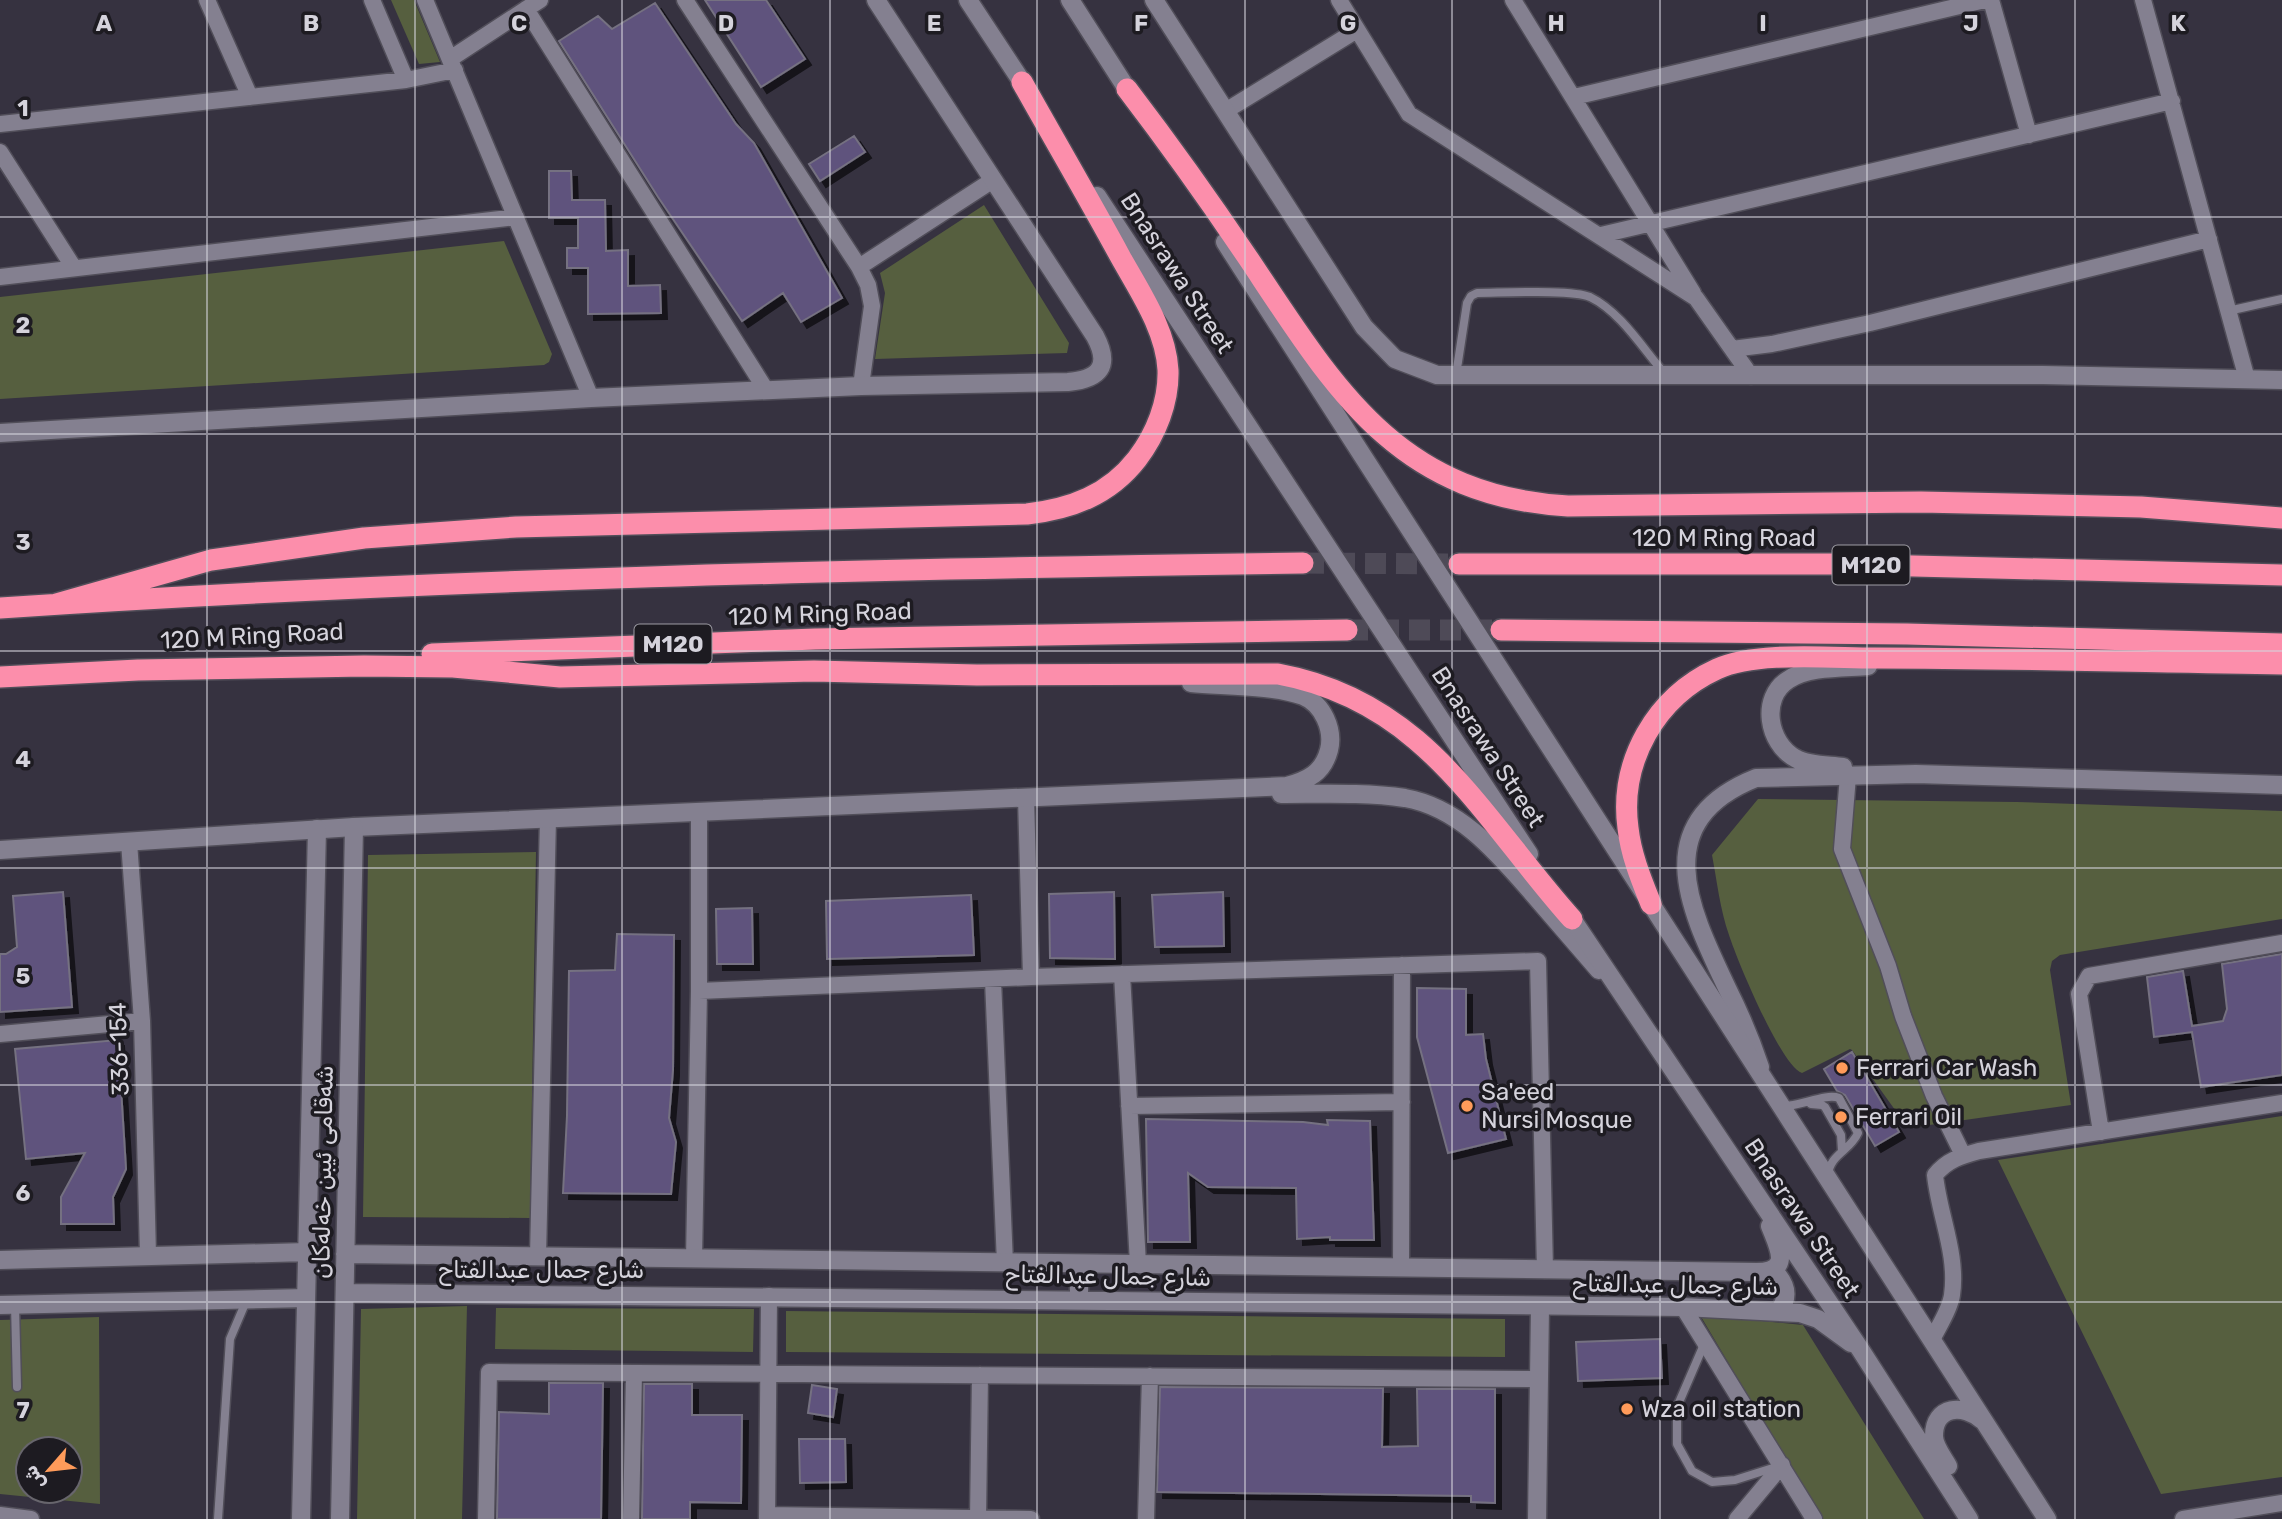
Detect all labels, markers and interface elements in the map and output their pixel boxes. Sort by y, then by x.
text: A [96,9,113,37]
text: B [303,9,319,37]
text: C [511,9,527,37]
text: D [718,9,734,37]
text: E [927,9,941,37]
text: F [1134,9,1148,37]
text: G [1340,9,1356,37]
text: H [1547,9,1565,37]
text: I [1759,9,1767,37]
text: J [1963,9,1979,37]
text: K [2170,9,2186,37]
text: 1 [17,94,29,122]
street label: Bnasrawa Street [1115,188,1239,358]
text: 2 [16,311,30,339]
street label: 120 M Ring Road [1632,524,1816,552]
text: 3 [15,528,31,556]
road number: M120 [1832,545,1910,584]
street label: 120 M Ring Road [728,597,912,631]
street label: 120 M Ring Road [160,617,344,655]
road number: M120 [634,624,712,664]
street label: Bnasrawa Street [1426,662,1550,832]
text: 4 [15,745,31,773]
text: 5 [16,962,31,990]
street label: 336-154 [103,1002,135,1096]
place label: Ferrari Car Wash [1856,1054,2037,1082]
marker: Ferrari Car Wash [1834,1060,1850,1076]
street label: شەقامی ئیبن خەلەکان [307,1065,339,1279]
place label: Sa'eed Nursi Mosque [1481,1078,1632,1134]
marker: Sa'eed Nursi Mosque [1459,1098,1475,1114]
place label: Ferrari Oil [1855,1103,1962,1131]
marker: Ferrari Oil [1833,1109,1849,1125]
street label: Bnasrawa Street [1739,1133,1865,1303]
text: 6 [16,1179,31,1207]
street label: شارع جمال عبدالفتاح [438,1256,644,1286]
street label: شارع جمال عبدالفتاح [1004,1260,1212,1294]
street label: شارع جمال عبدالفتاح [1571,1269,1779,1303]
place label: Wza oil station [1641,1395,1801,1423]
text: 7 [16,1396,30,1424]
marker: Wza oil station [1619,1401,1635,1417]
north arrow [14,1435,84,1505]
text: ش [19,1462,50,1494]

